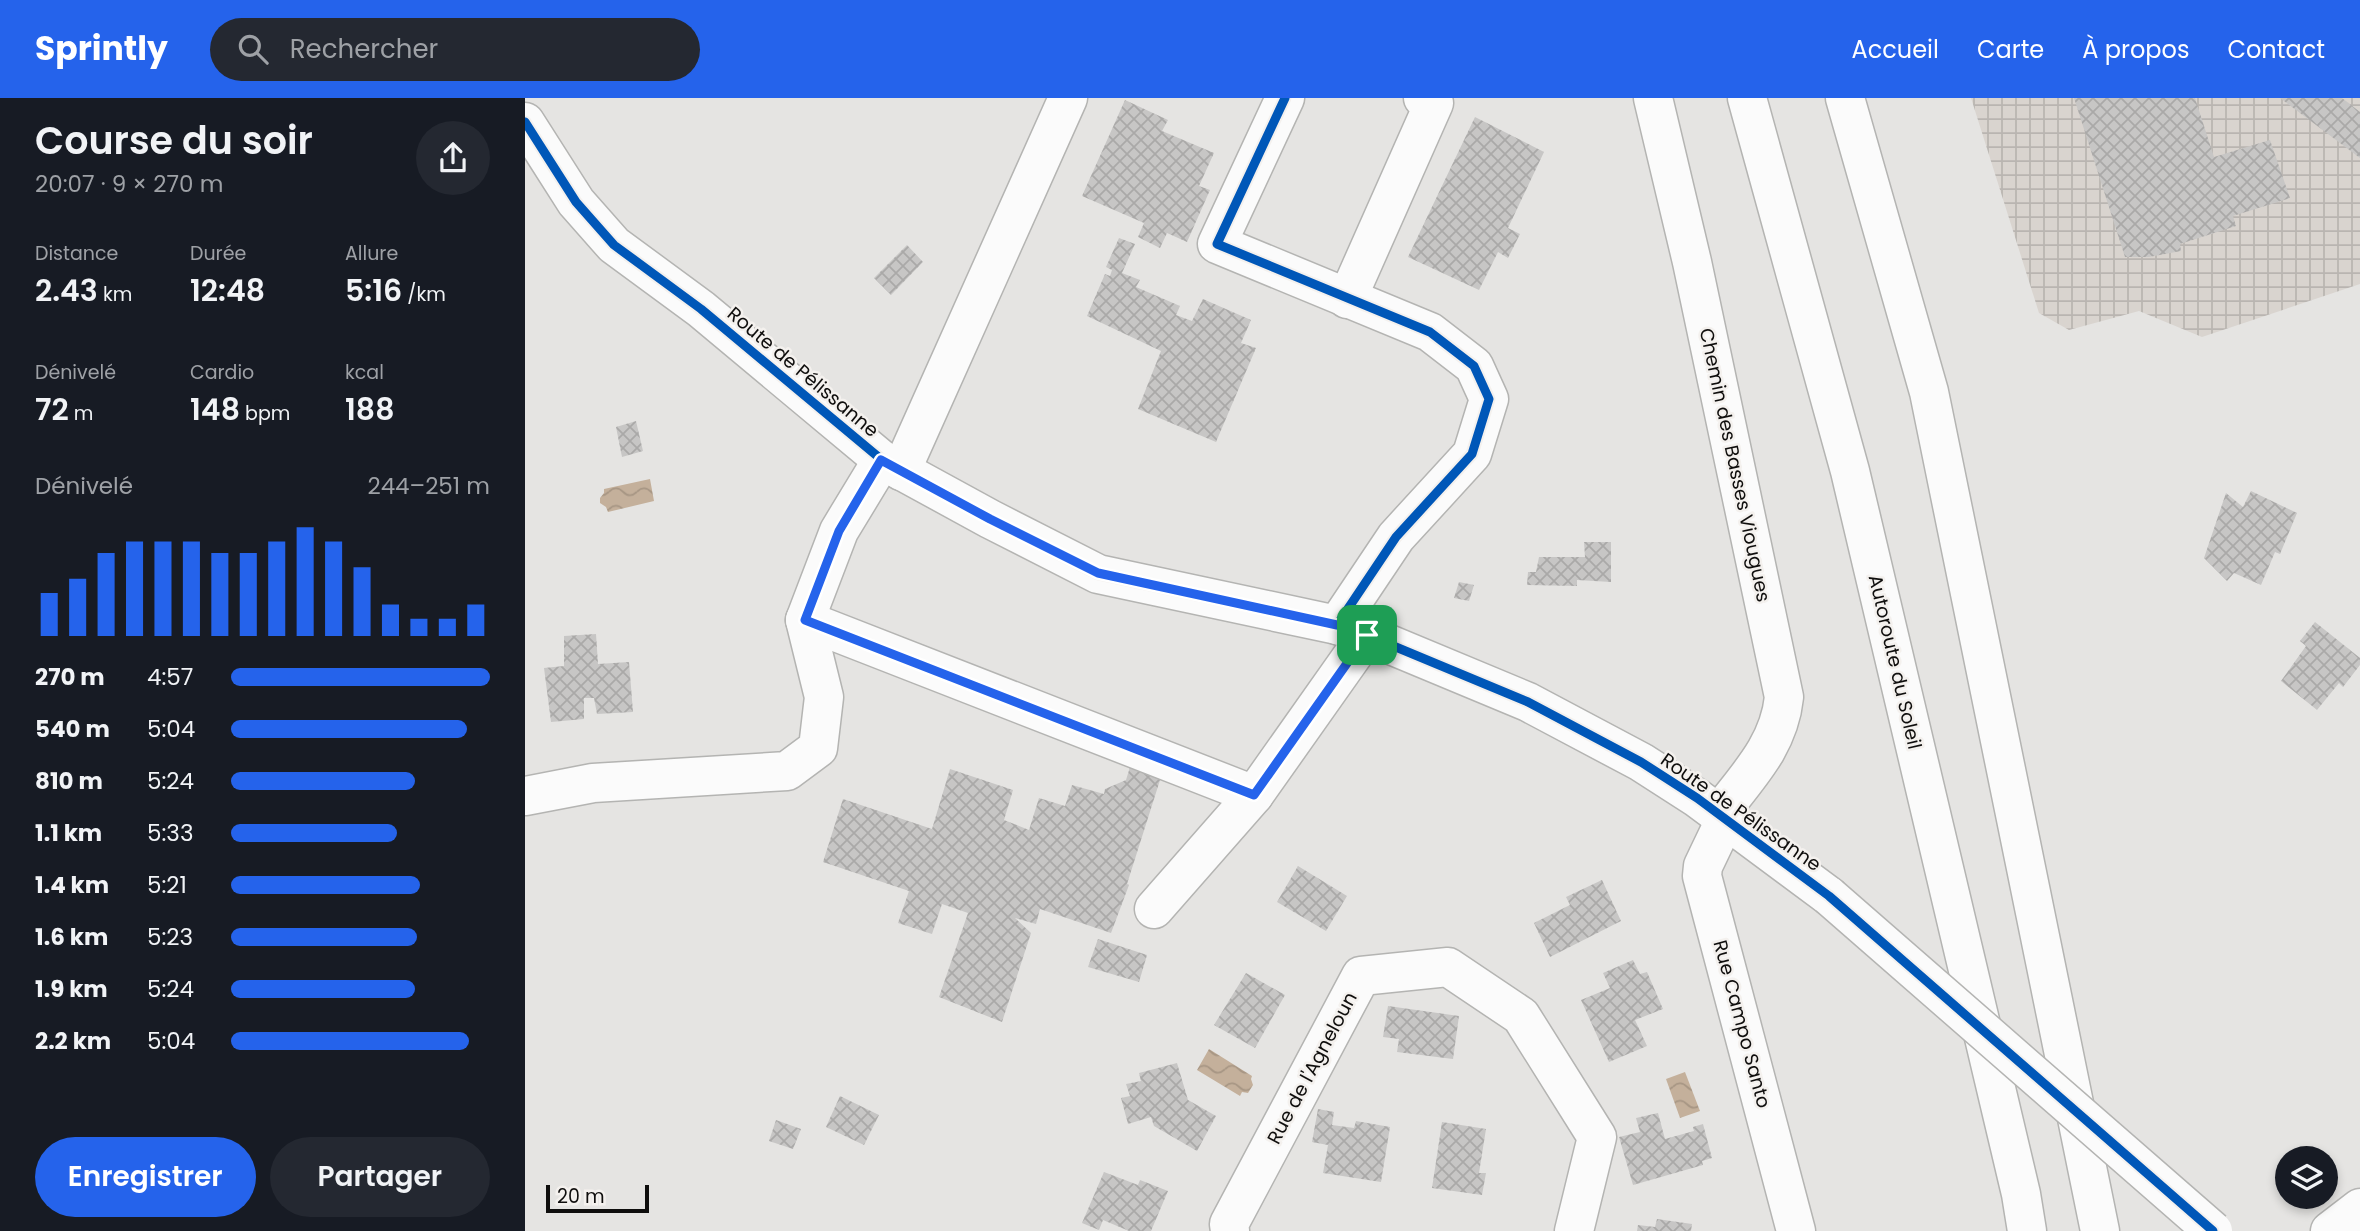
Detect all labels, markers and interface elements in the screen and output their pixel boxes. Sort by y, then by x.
search box [210,18,700,81]
text: Sprintly [35,25,168,72]
icon: search [234,30,272,68]
text: Rechercher [290,31,438,67]
text: Accueil [1852,33,1939,66]
text: Carte [1977,33,2044,66]
text: À propos [2082,33,2189,66]
text: Contact [2227,33,2325,66]
text: Course du soir [35,114,313,167]
button: share [416,121,490,195]
text: 20:07 · 9 × 270 m [35,168,223,200]
text: Distance [35,240,118,267]
text: Durée [190,240,246,267]
text: Allure [345,240,398,267]
text: 2.43 [35,269,98,312]
text: 12:48 [190,269,265,312]
text: 5:16 [345,269,402,312]
text: km [98,281,132,308]
text: /km [402,281,446,308]
street label: Route de Pélissanne [721,301,885,443]
street label: Chemin des Basses Viougues [1693,326,1777,604]
text: Dénivelé [35,359,116,386]
text: Cardio [190,359,254,386]
text: kcal [345,359,384,386]
text: 72 [35,388,69,431]
text: 148 [190,388,240,431]
text: 188 [345,388,394,431]
text: m [69,400,93,427]
text: bpm [240,400,290,427]
text: Dénivelé [35,470,133,502]
text: 244–251 m [367,470,490,502]
street label: Autoroute du Soleil [1862,572,1928,752]
pin [1337,605,1397,665]
icon: arrive [1348,616,1386,654]
text: 270 m [35,661,105,693]
text: 4:57 [147,661,193,693]
text: 540 m [35,713,110,745]
text: 5:04 [147,713,195,745]
street label: Route de Pélissanne [1655,746,1827,878]
text: 810 m [35,765,103,797]
text: 5:24 [147,765,194,797]
text: 1.1 km [35,817,102,849]
text: 5:33 [147,817,193,849]
text: 1.4 km [35,869,109,901]
text: 5:21 [147,869,187,901]
text: 1.6 km [35,921,108,953]
text: 5:23 [147,921,193,953]
street label: Rue Campo Santo [1707,937,1777,1111]
text: 1.9 km [35,973,108,1005]
text: 5:24 [147,973,194,1005]
street label: Rue de l'Agneloun [1260,987,1364,1149]
text: 2.2 km [35,1025,111,1057]
text: 5:04 [147,1025,195,1057]
button: Enregistrer [35,1137,256,1217]
button: Partager [270,1137,490,1217]
map controls [2275,1146,2338,1209]
button: layers [2275,1146,2338,1209]
scale bar [546,1182,649,1214]
text: 20 m [557,1183,605,1210]

